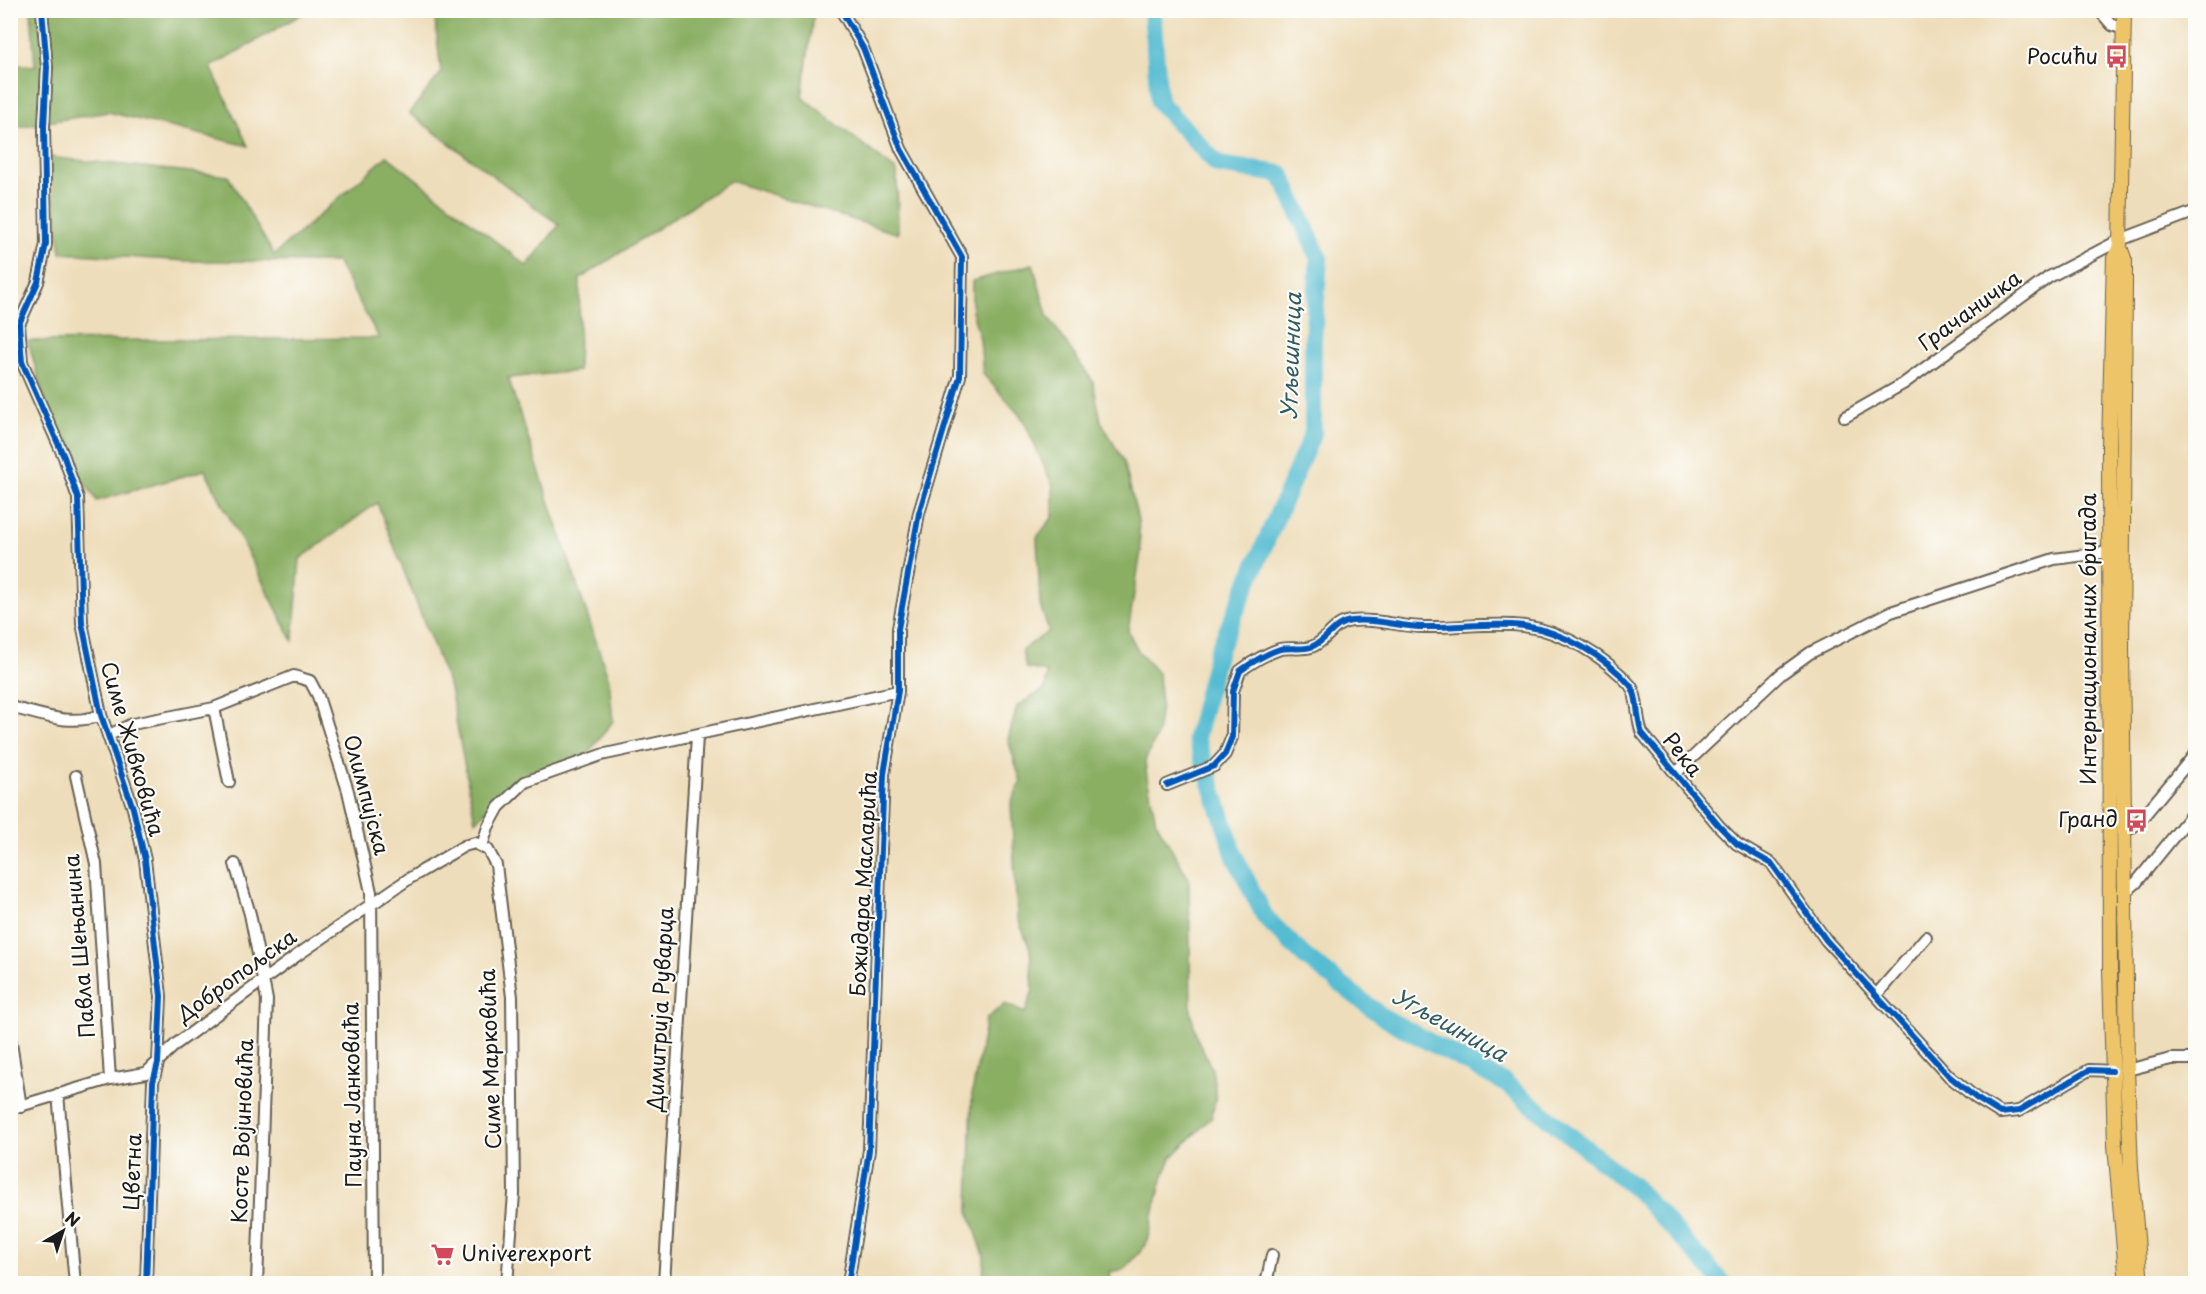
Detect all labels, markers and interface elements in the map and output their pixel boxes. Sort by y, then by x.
place label: Росићи [2027,39,2098,71]
bus stop icon: Росићи [2103,44,2129,70]
street label: Грачаничка [1911,261,2028,358]
water label: Угљешница [1271,291,1308,420]
street label: Интернационалних бригада [2071,493,2103,785]
street label: Симе Живковића [94,657,174,840]
street label: Река [1656,725,1711,783]
street label: Олимпијска [337,731,399,858]
street label: Божидара Масларића [840,769,884,998]
place label: Гранд [2058,802,2118,834]
bus stop icon: Гранд [2123,807,2149,833]
street label: Павла Шењанина [54,852,102,1039]
street label: Димитрија Руварца [638,906,680,1113]
street label: Добропољска [168,920,303,1030]
street label: Симе Марковића [470,967,508,1150]
water label: Угљешница [1387,978,1515,1069]
street label: Пауна Јанковића [333,1001,369,1188]
street label: Косте Војиновића [222,1037,260,1224]
street label: Цветна [114,1132,148,1211]
north arrow [33,1201,93,1261]
text: N [61,1205,86,1232]
place label: Univerexport [461,1236,592,1268]
supermarket icon: Univerexport [430,1241,456,1267]

